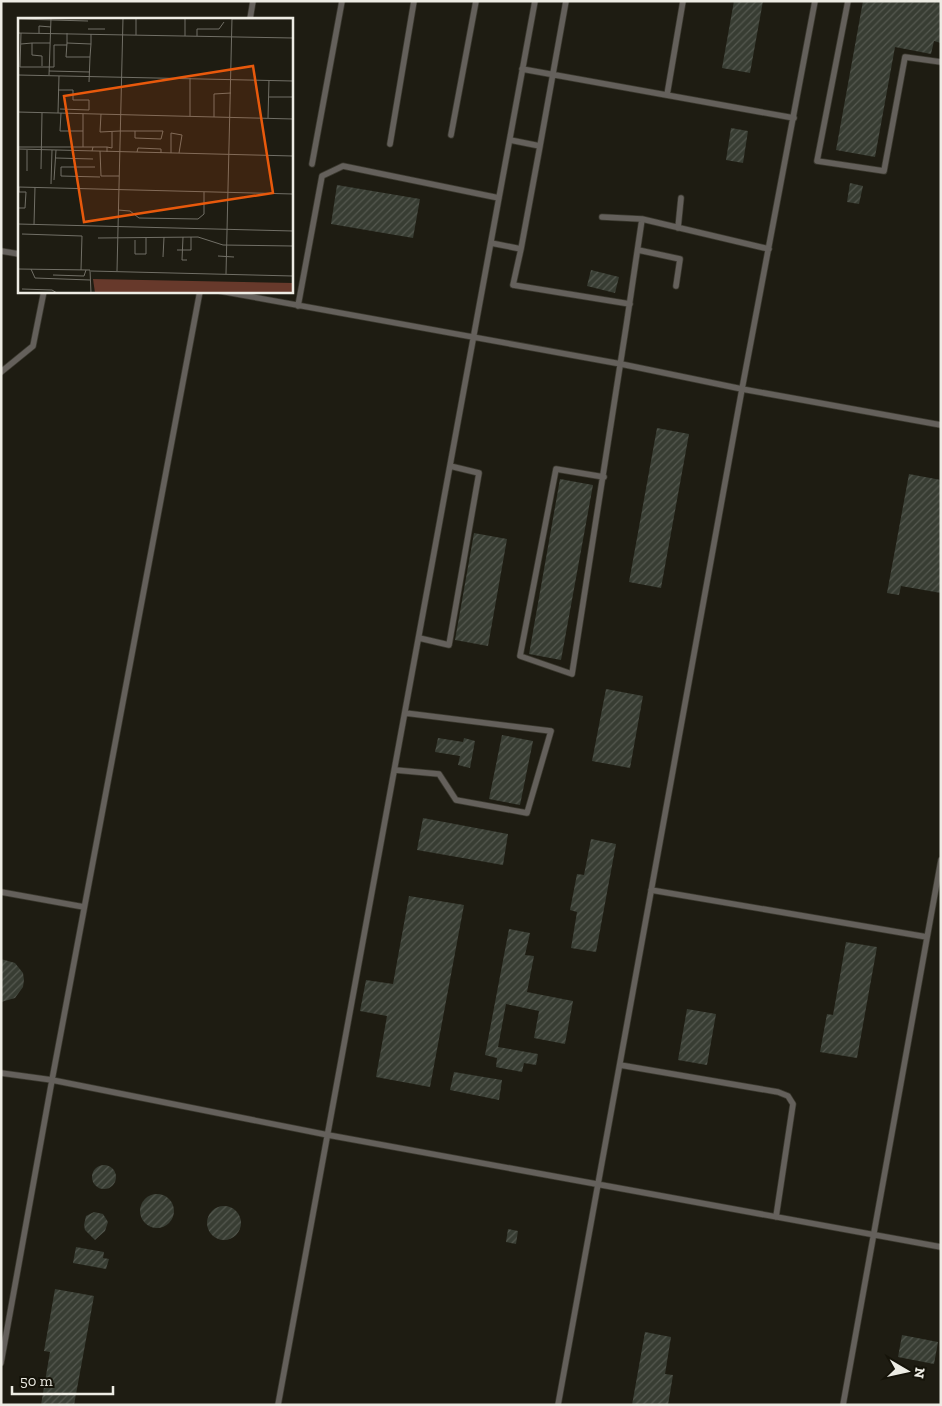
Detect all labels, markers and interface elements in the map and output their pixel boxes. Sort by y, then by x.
inset map [18,18,292,292]
north arrow [882,1346,932,1396]
scale bar [12,1364,114,1396]
text: N [910,1366,929,1380]
text: 50 m [20,1372,53,1390]

